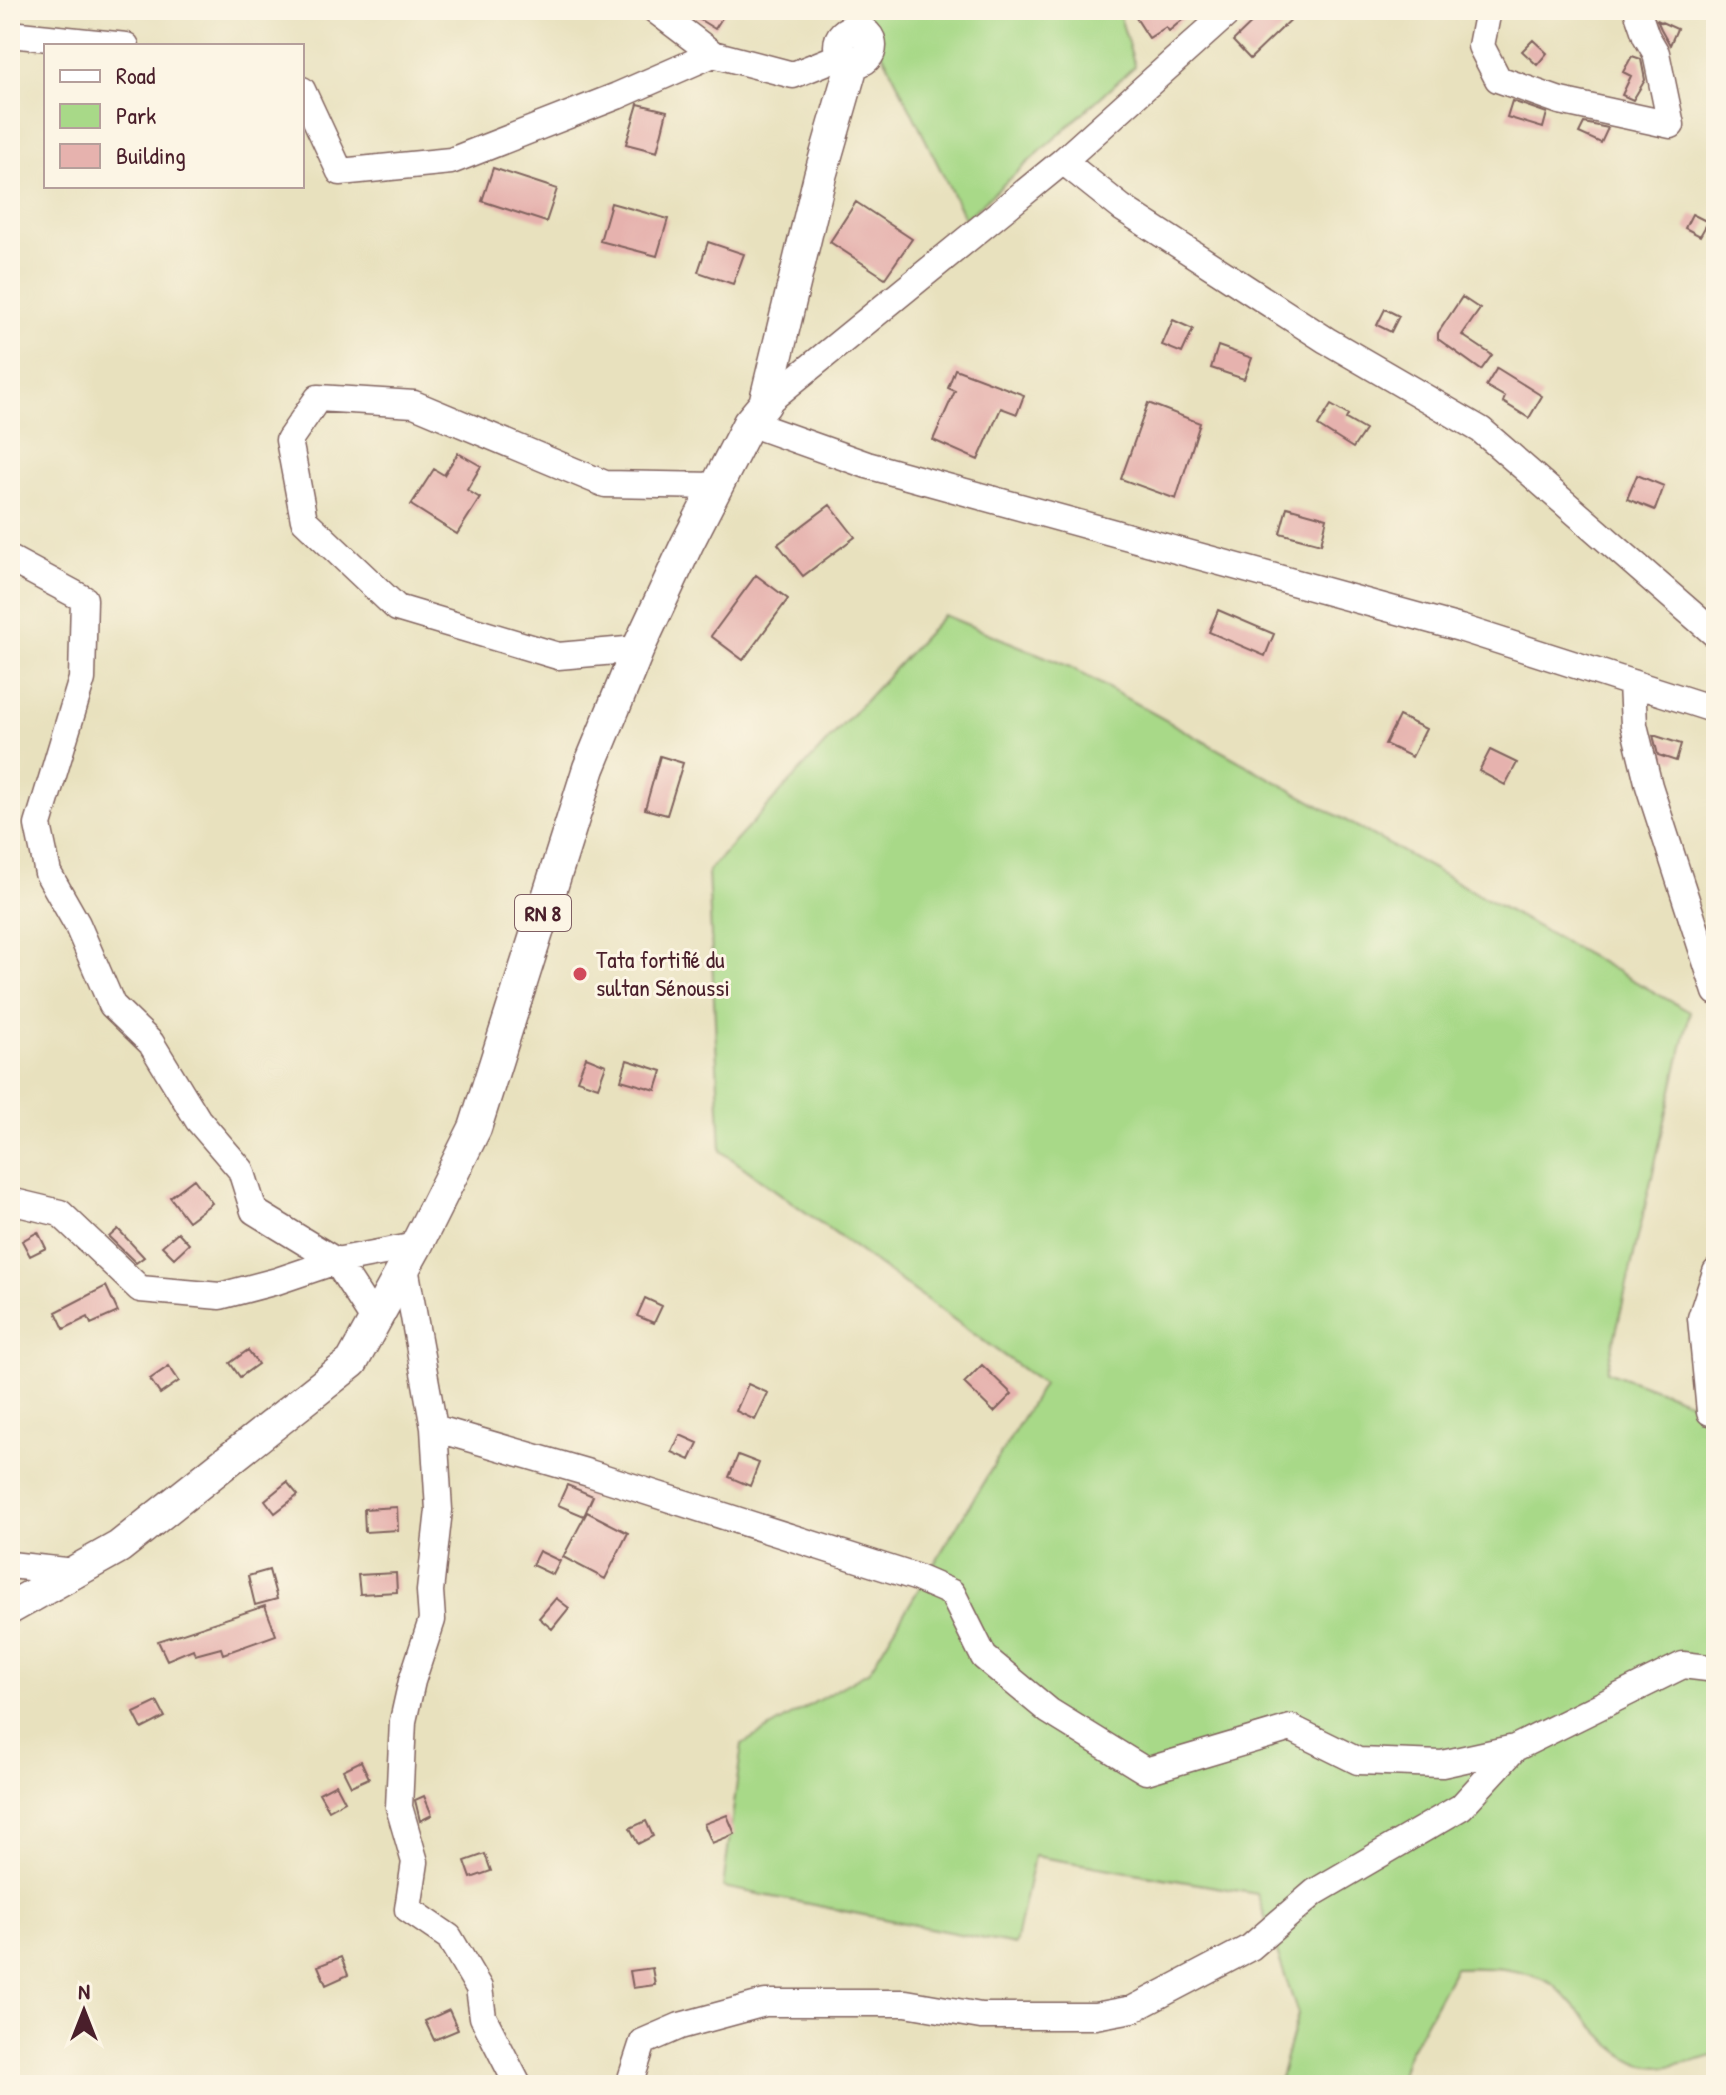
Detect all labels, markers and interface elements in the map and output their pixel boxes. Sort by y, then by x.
legend [44,44,304,188]
text: Road [116,59,155,91]
text: Park [116,99,156,131]
text: Building [116,139,186,171]
road number: RN 8 [515,895,571,931]
place label: Tata fortifié du sultan Sénoussi [596,943,730,1003]
marker: Tata fortifié du sultan Sénoussi [571,965,589,983]
north arrow [44,1971,124,2051]
text: N [78,1976,90,2006]

